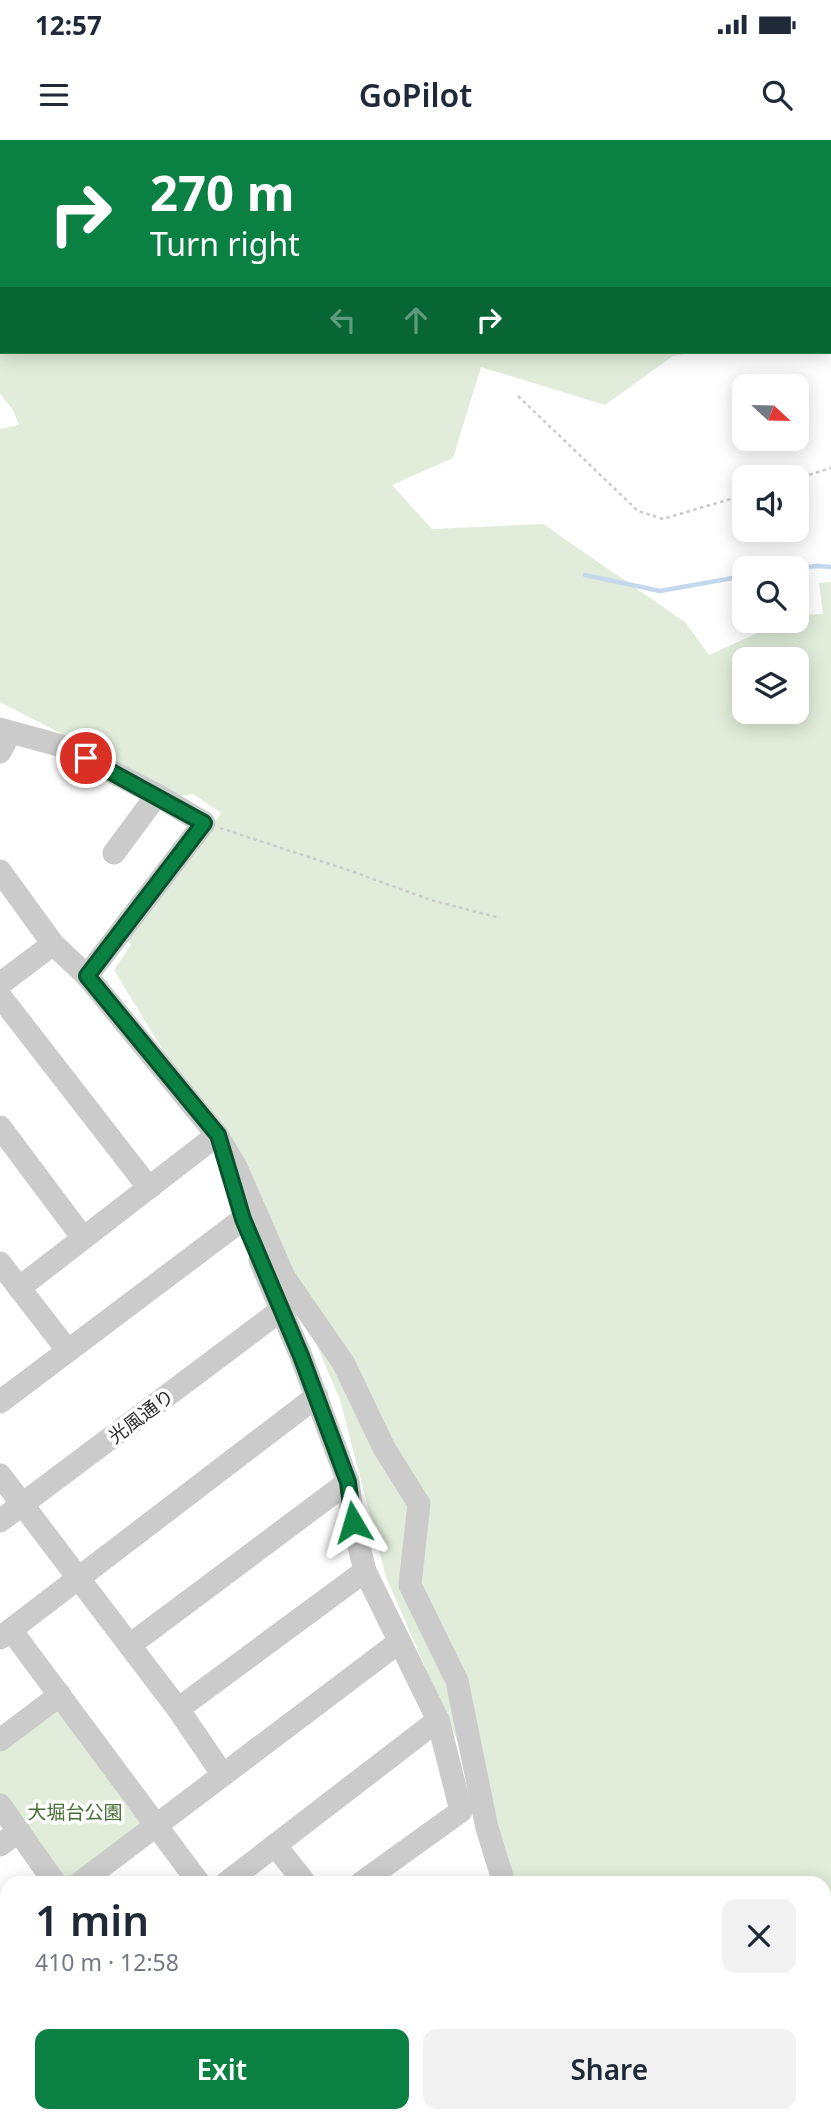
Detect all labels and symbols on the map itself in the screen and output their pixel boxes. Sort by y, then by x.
north arrow [732,374,808,452]
pin [56,728,116,788]
street label: 光風通り [103,1383,179,1449]
position arrow [316,1485,390,1559]
park label: 大堀台公園 [27,1799,123,1825]

